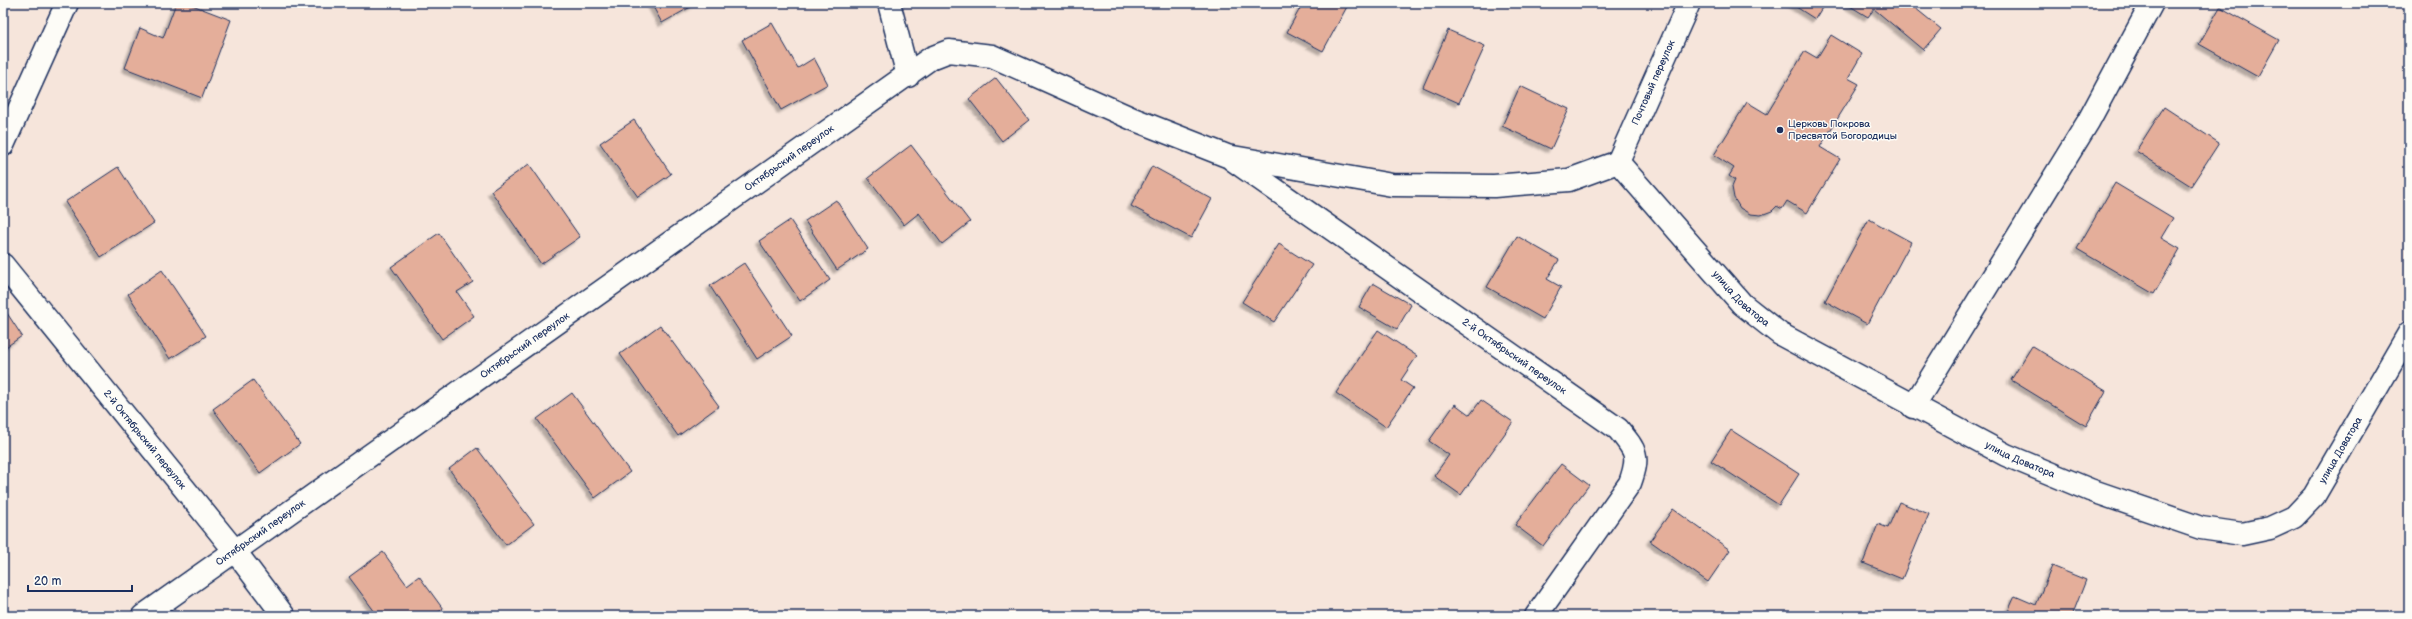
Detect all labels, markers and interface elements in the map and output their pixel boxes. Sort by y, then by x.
street label: Почтовый переулок [1629,38,1678,127]
place label: Церковь Покрова Пресвятой Богородицы [1788,118,1897,142]
street label: Октябрьский переулок [742,122,837,194]
marker: Церковь Покрова Пресвятой Богородицы [1775,125,1785,135]
street label: улица Доватора [1710,268,1772,329]
street label: Октябрьский переулок [478,309,572,381]
street label: 2-й Октябрьский переулок [1460,316,1569,397]
street label: 2-й Октябрьский переулок [101,388,189,492]
street label: улица Доватора [2317,415,2365,486]
street label: улица Доватора [1983,439,2057,481]
street label: Октябрьский переулок [214,497,308,568]
scale bar [28,567,132,593]
text: 20 m [34,574,61,589]

